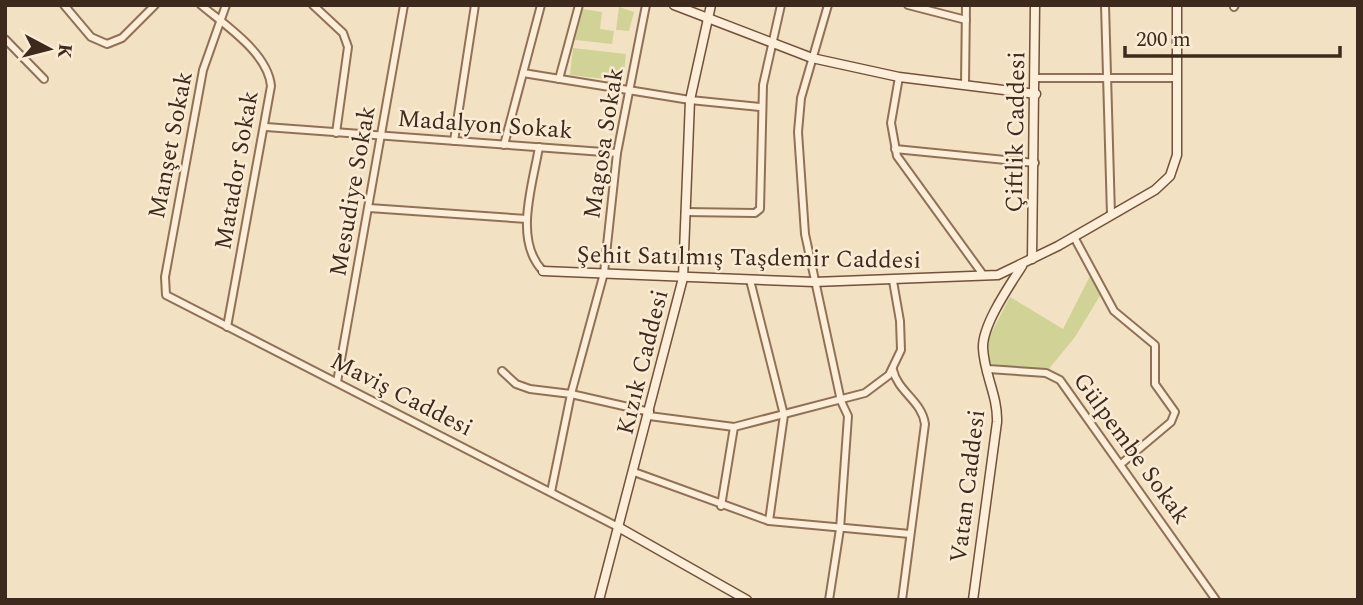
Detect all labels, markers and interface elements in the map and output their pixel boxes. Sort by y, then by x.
north arrow [14,14,84,84]
scale bar [1125,14,1340,58]
text: 200 m [1136,24,1191,56]
text: K [49,42,80,60]
street label: Çiftlik Caddesi [997,51,1035,213]
street label: Magosa Sokak [574,65,634,221]
street label: Manşet Sokak [139,68,203,222]
street label: Matador Sokak [205,88,269,253]
street label: Madalyon Sokak [396,101,574,149]
street label: Mesudiye Sokak [320,103,386,279]
street label: Şehit Satılmış Taşdemir Caddesi [576,237,922,279]
street label: Kızık Caddesi [608,286,678,439]
street label: Maviş Caddesi [324,344,479,446]
street label: Gülpembe Sokak [1064,365,1199,532]
street label: Vatan Caddesi [941,408,995,565]

